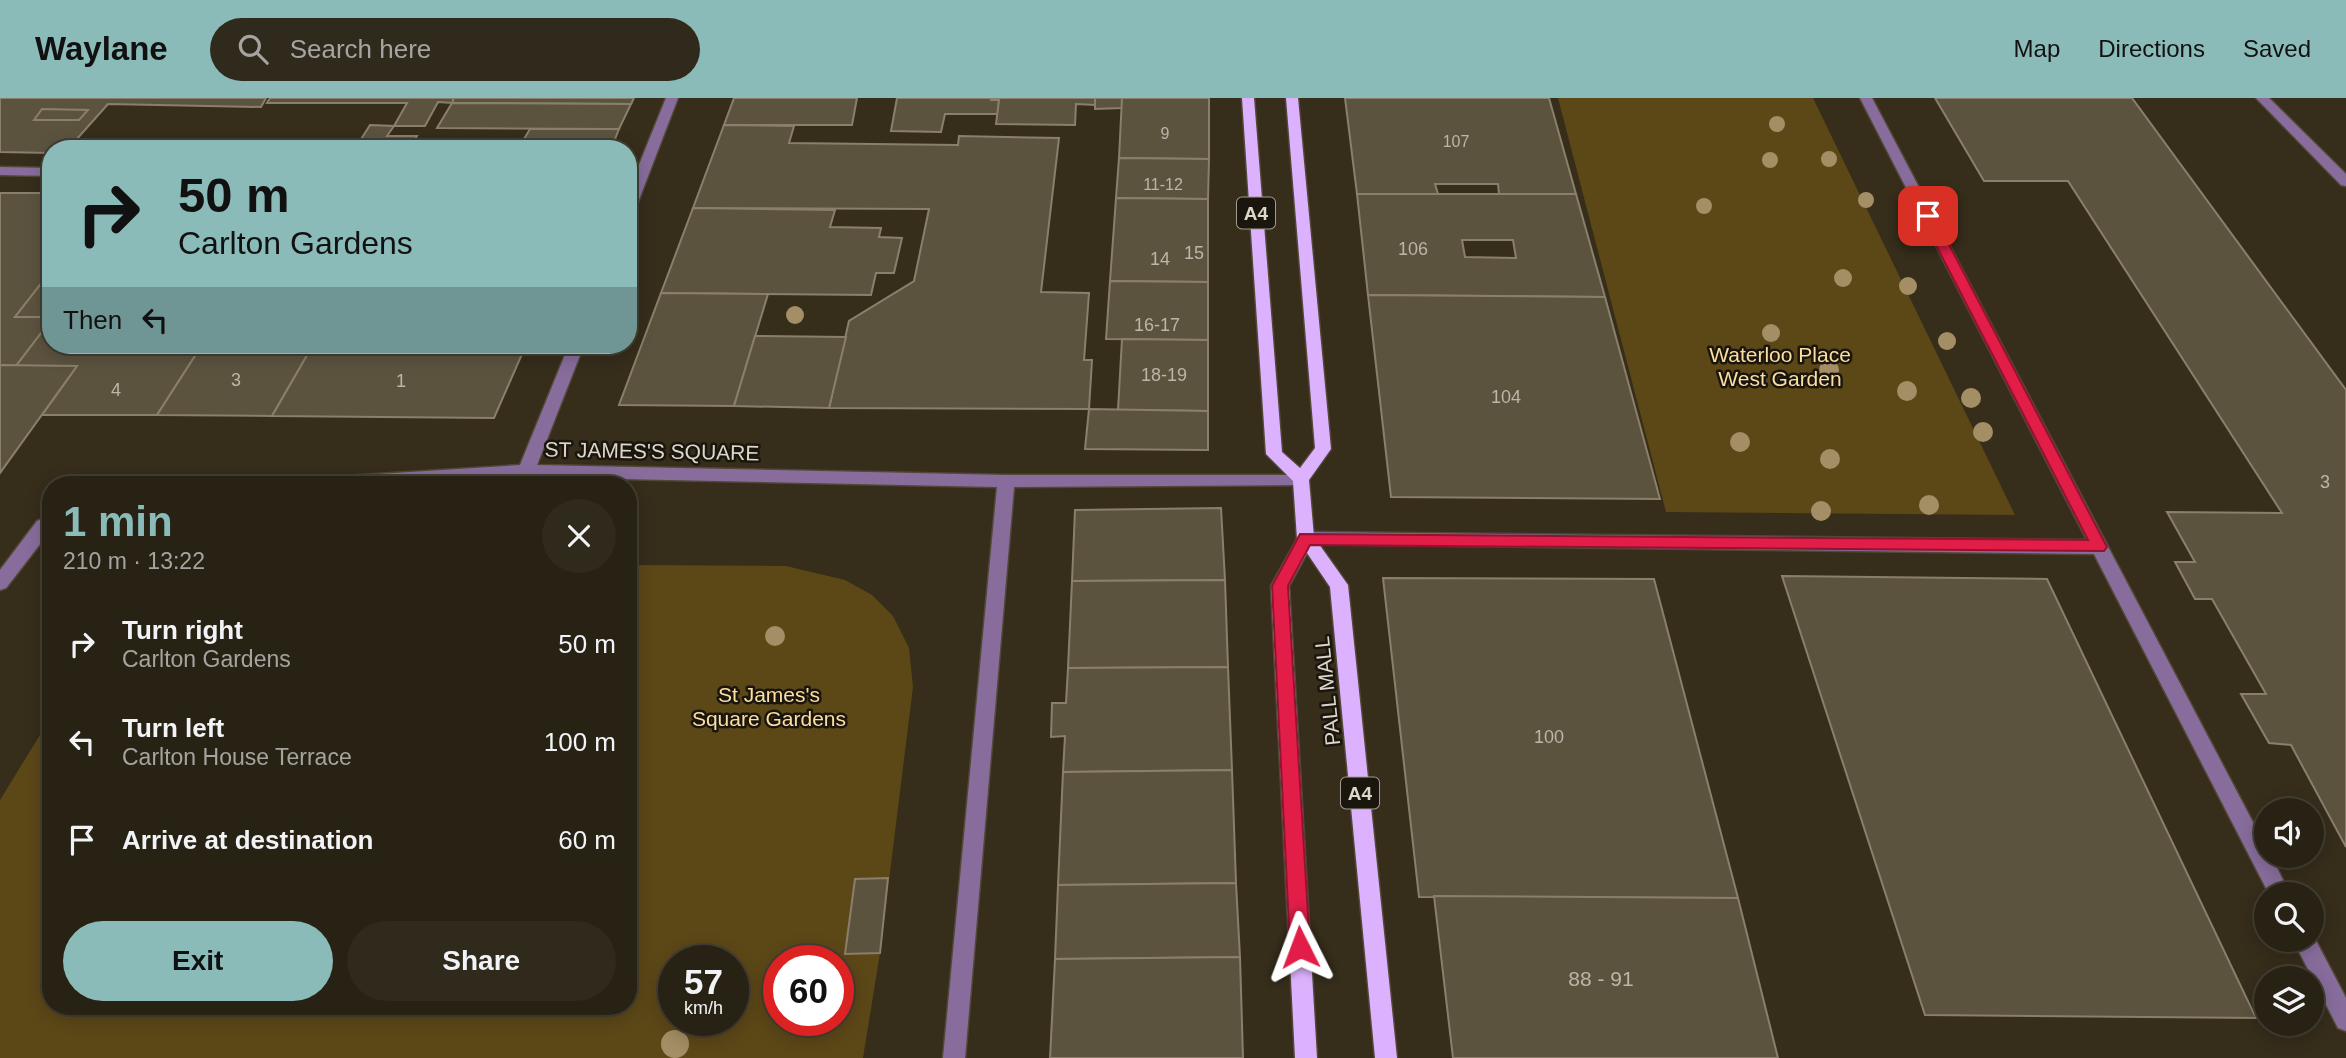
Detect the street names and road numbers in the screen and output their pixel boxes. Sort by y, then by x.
road number: A4 [1237,197,1275,228]
street label: ST JAMES'S SQUARE [544,438,760,464]
street label: PALL MALL [1310,635,1344,747]
road number: A4 [1341,778,1379,808]

